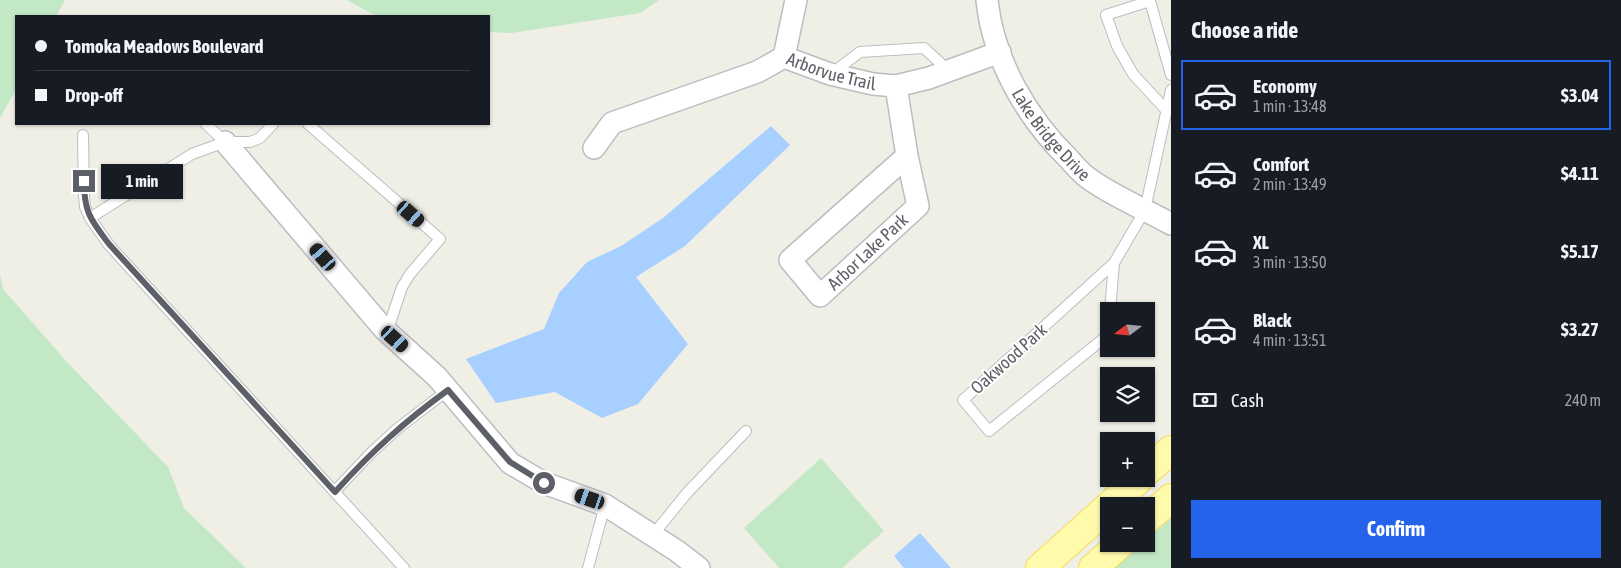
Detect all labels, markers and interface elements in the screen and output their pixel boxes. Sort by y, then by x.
text: Choose a ride [1191,17,1298,43]
text: Tomoka Meadows Boulevard [65,35,264,57]
street label: Arborvue Trail [784,48,877,94]
icon: car [1193,73,1238,118]
text: Economy [1253,75,1317,97]
text: Drop-off [65,84,123,106]
text: $3.04 [1561,84,1599,106]
street label: Lake Bridge Drive [1008,85,1095,185]
text: 1 min · 13:48 [1253,97,1326,115]
icon: car [1193,151,1238,196]
text: Comfort [1253,153,1309,175]
text: $4.11 [1561,162,1599,184]
callout: 1 min [102,164,184,198]
route end [73,170,95,192]
text: 1 min [126,172,158,190]
text: 2 min · 13:49 [1253,175,1326,193]
car [394,198,427,230]
street label: Arbor Lake Park [823,209,912,294]
icon: car [1193,229,1238,274]
text: XL [1253,231,1269,253]
text: $5.17 [1561,240,1599,262]
car [307,241,338,273]
text: 3 min · 13:50 [1253,253,1326,271]
north arrow [1100,302,1155,358]
map controls [1100,302,1155,552]
icon: car [1193,307,1238,352]
text: Black [1253,309,1291,331]
text: $3.27 [1561,318,1599,340]
street label: Oakwood Park [966,319,1051,398]
car [378,323,411,355]
text: 4 min · 13:51 [1253,331,1326,349]
button: layers [1100,367,1155,422]
icon: cash [1191,386,1219,414]
text: Cash [1231,389,1264,411]
text: 240 m [1565,391,1601,409]
button: + [1100,432,1155,487]
route start [533,472,555,494]
car [573,487,606,511]
button: − [1100,497,1155,552]
button: Confirm [1191,500,1601,558]

